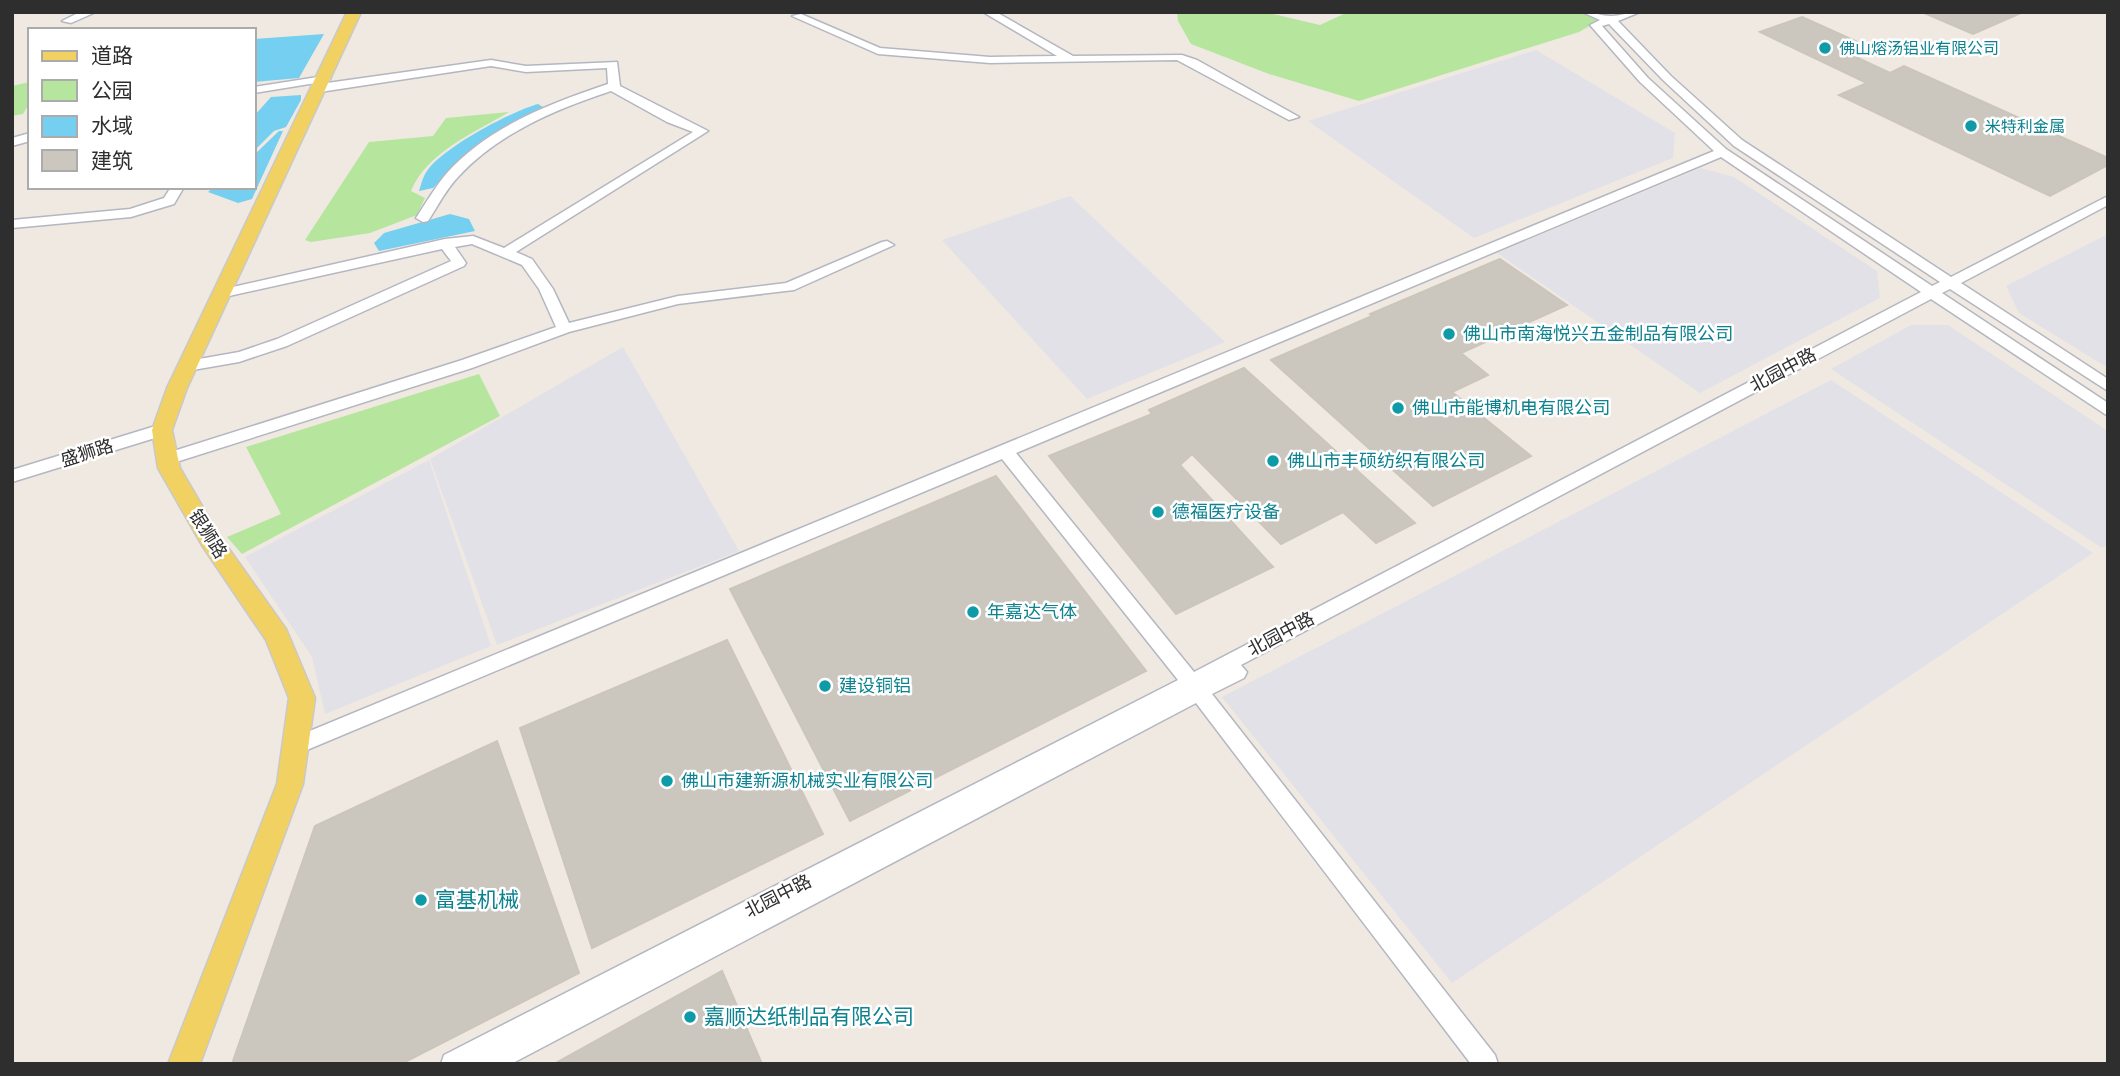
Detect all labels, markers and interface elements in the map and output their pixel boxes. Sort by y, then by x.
legend [28,28,256,189]
place label: 佛山熔汤铝业有限公司 [1839,38,1999,57]
marker: 佛山熔汤铝业有限公司 [1817,40,1833,56]
text: 道路 [91,42,133,67]
text: 公园 [91,77,133,102]
text: 水域 [91,112,133,137]
place label: 米特利金属 [1985,116,2065,135]
marker: 米特利金属 [1963,118,1979,134]
text: 建筑 [91,147,133,172]
place label: 佛山市南海悦兴五金制品有限公司 [1463,322,1733,344]
marker: 佛山市南海悦兴五金制品有限公司 [1441,326,1457,342]
street label: 北园中路 [1746,343,1819,396]
place label: 佛山市能博机电有限公司 [1412,396,1610,418]
marker: 佛山市能博机电有限公司 [1390,400,1406,416]
street label: 盛狮路 [58,434,116,470]
place label: 佛山市丰硕纺织有限公司 [1287,449,1485,471]
marker: 佛山市丰硕纺织有限公司 [1265,453,1281,469]
place label: 德福医疗设备 [1172,500,1280,522]
marker: 德福医疗设备 [1150,504,1166,520]
street label: 银狮路 [185,505,232,562]
place label: 年嘉达气体 [987,600,1077,622]
marker: 年嘉达气体 [965,604,981,620]
street label: 北园中路 [1244,607,1317,660]
place label: 建设铜铝 [839,674,911,696]
marker: 建设铜铝 [817,678,833,694]
place label: 佛山市建新源机械实业有限公司 [681,769,933,791]
marker: 佛山市建新源机械实业有限公司 [659,773,675,789]
street label: 北园中路 [740,869,815,921]
place label: 富基机械 [435,886,519,911]
marker: 富基机械 [413,892,429,908]
place label: 嘉顺达纸制品有限公司 [704,1003,914,1028]
marker: 嘉顺达纸制品有限公司 [682,1009,698,1025]

